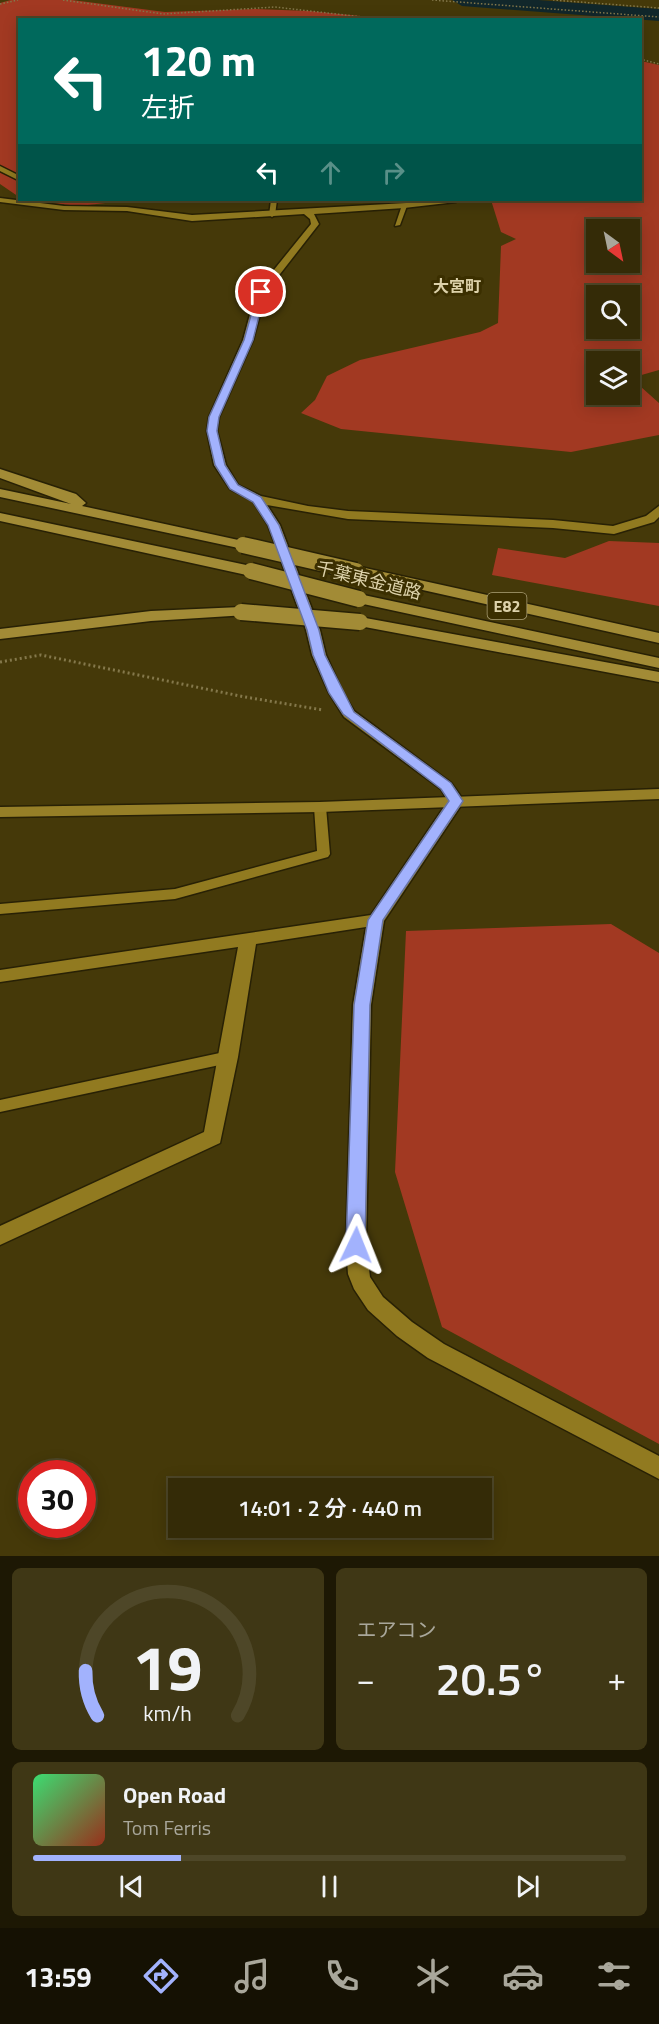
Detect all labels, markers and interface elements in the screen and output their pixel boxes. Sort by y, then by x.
text: 120 m [141,28,256,92]
icon: left [42,42,120,120]
text: 左折 [141,86,195,127]
icon: left [251,156,284,189]
icon: ahead [314,156,347,189]
icon: right [377,156,410,189]
north arrow [586,219,640,273]
map controls [586,219,640,405]
pin [235,266,286,317]
district label: 大宮町 [433,274,481,298]
icon: arrive [244,275,277,308]
button: search [586,285,640,339]
button: layers [586,351,640,405]
street label: 千葉東金道路 [313,554,425,606]
road number: E82 [488,593,526,619]
position arrow [324,1213,388,1277]
speed limit sign: 30 [18,1460,96,1538]
text: 14:01 · 2 分 · 440 m [238,1491,422,1525]
text: エアコン [357,1614,437,1645]
text: 19 [133,1619,203,1714]
text: 20.5° [435,1644,547,1712]
text: − [357,1654,375,1704]
text: + [608,1654,626,1704]
text: km/h [143,1697,192,1729]
text: Open Road [123,1778,226,1812]
text: Tom Ferris [123,1812,211,1843]
icon: previous [115,1870,148,1903]
icon: pause [313,1870,346,1903]
icon: next [511,1870,544,1903]
icon: directions [140,1955,182,1997]
icon: music [231,1955,273,1997]
icon: phone [321,1955,363,1997]
icon: climate [412,1955,454,1997]
icon: car [502,1955,544,1997]
icon: filters [593,1955,635,1997]
text: 13:59 [24,1956,92,1997]

